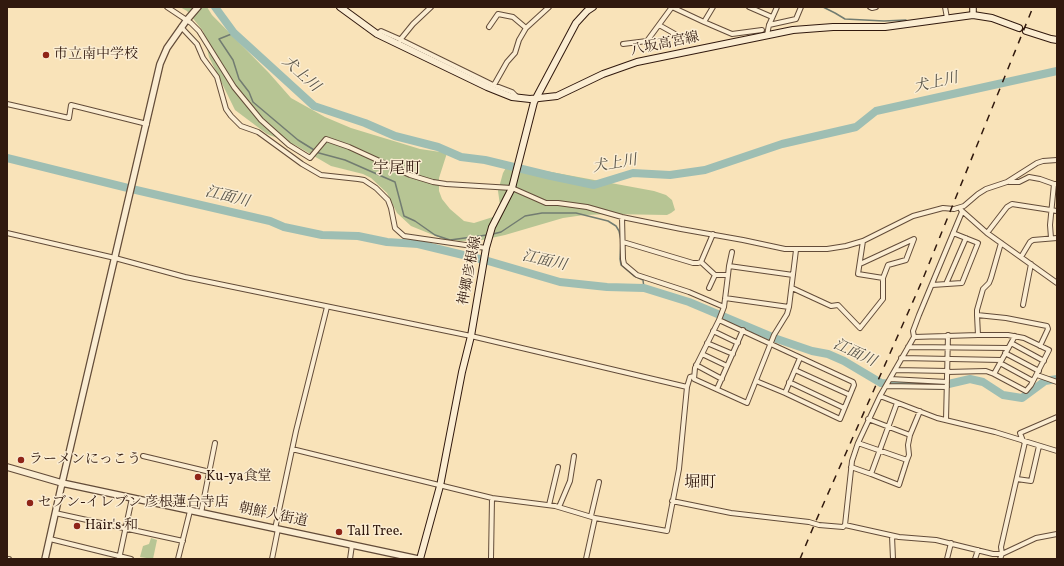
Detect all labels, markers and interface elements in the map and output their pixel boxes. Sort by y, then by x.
street label: 八坂高宮線 [629,30,701,60]
place label: 市立南中学校 [54,47,138,63]
marker: 市立南中学校 [41,50,51,60]
water label: 犬上川 [277,53,323,97]
water label: 犬上川 [912,70,960,98]
water label: 犬上川 [591,152,639,178]
district label: 宇尾町 [373,160,421,180]
water label: 江面川 [203,184,251,212]
street label: 神郷彦根線 [456,235,486,307]
water label: 江面川 [520,248,568,276]
water label: 江面川 [830,336,878,372]
place label: ラーメンにっこう [29,452,141,468]
marker: ラーメンにっこう [16,455,26,465]
place label: Ku-ya食堂 [206,469,271,485]
marker: Ku-ya食堂 [193,472,203,482]
district label: 堀町 [684,474,716,494]
place label: セブン-イレブン 彦根蓮台寺店 [38,495,229,511]
marker: セブン-イレブン 彦根蓮台寺店 [25,498,35,508]
street label: 朝鮮人街道 [237,501,309,531]
place label: Hair's 和 [85,518,138,534]
marker: Hair's 和 [72,521,82,531]
place label: Tall Tree. [347,524,403,540]
marker: Tall Tree. [334,527,344,537]

